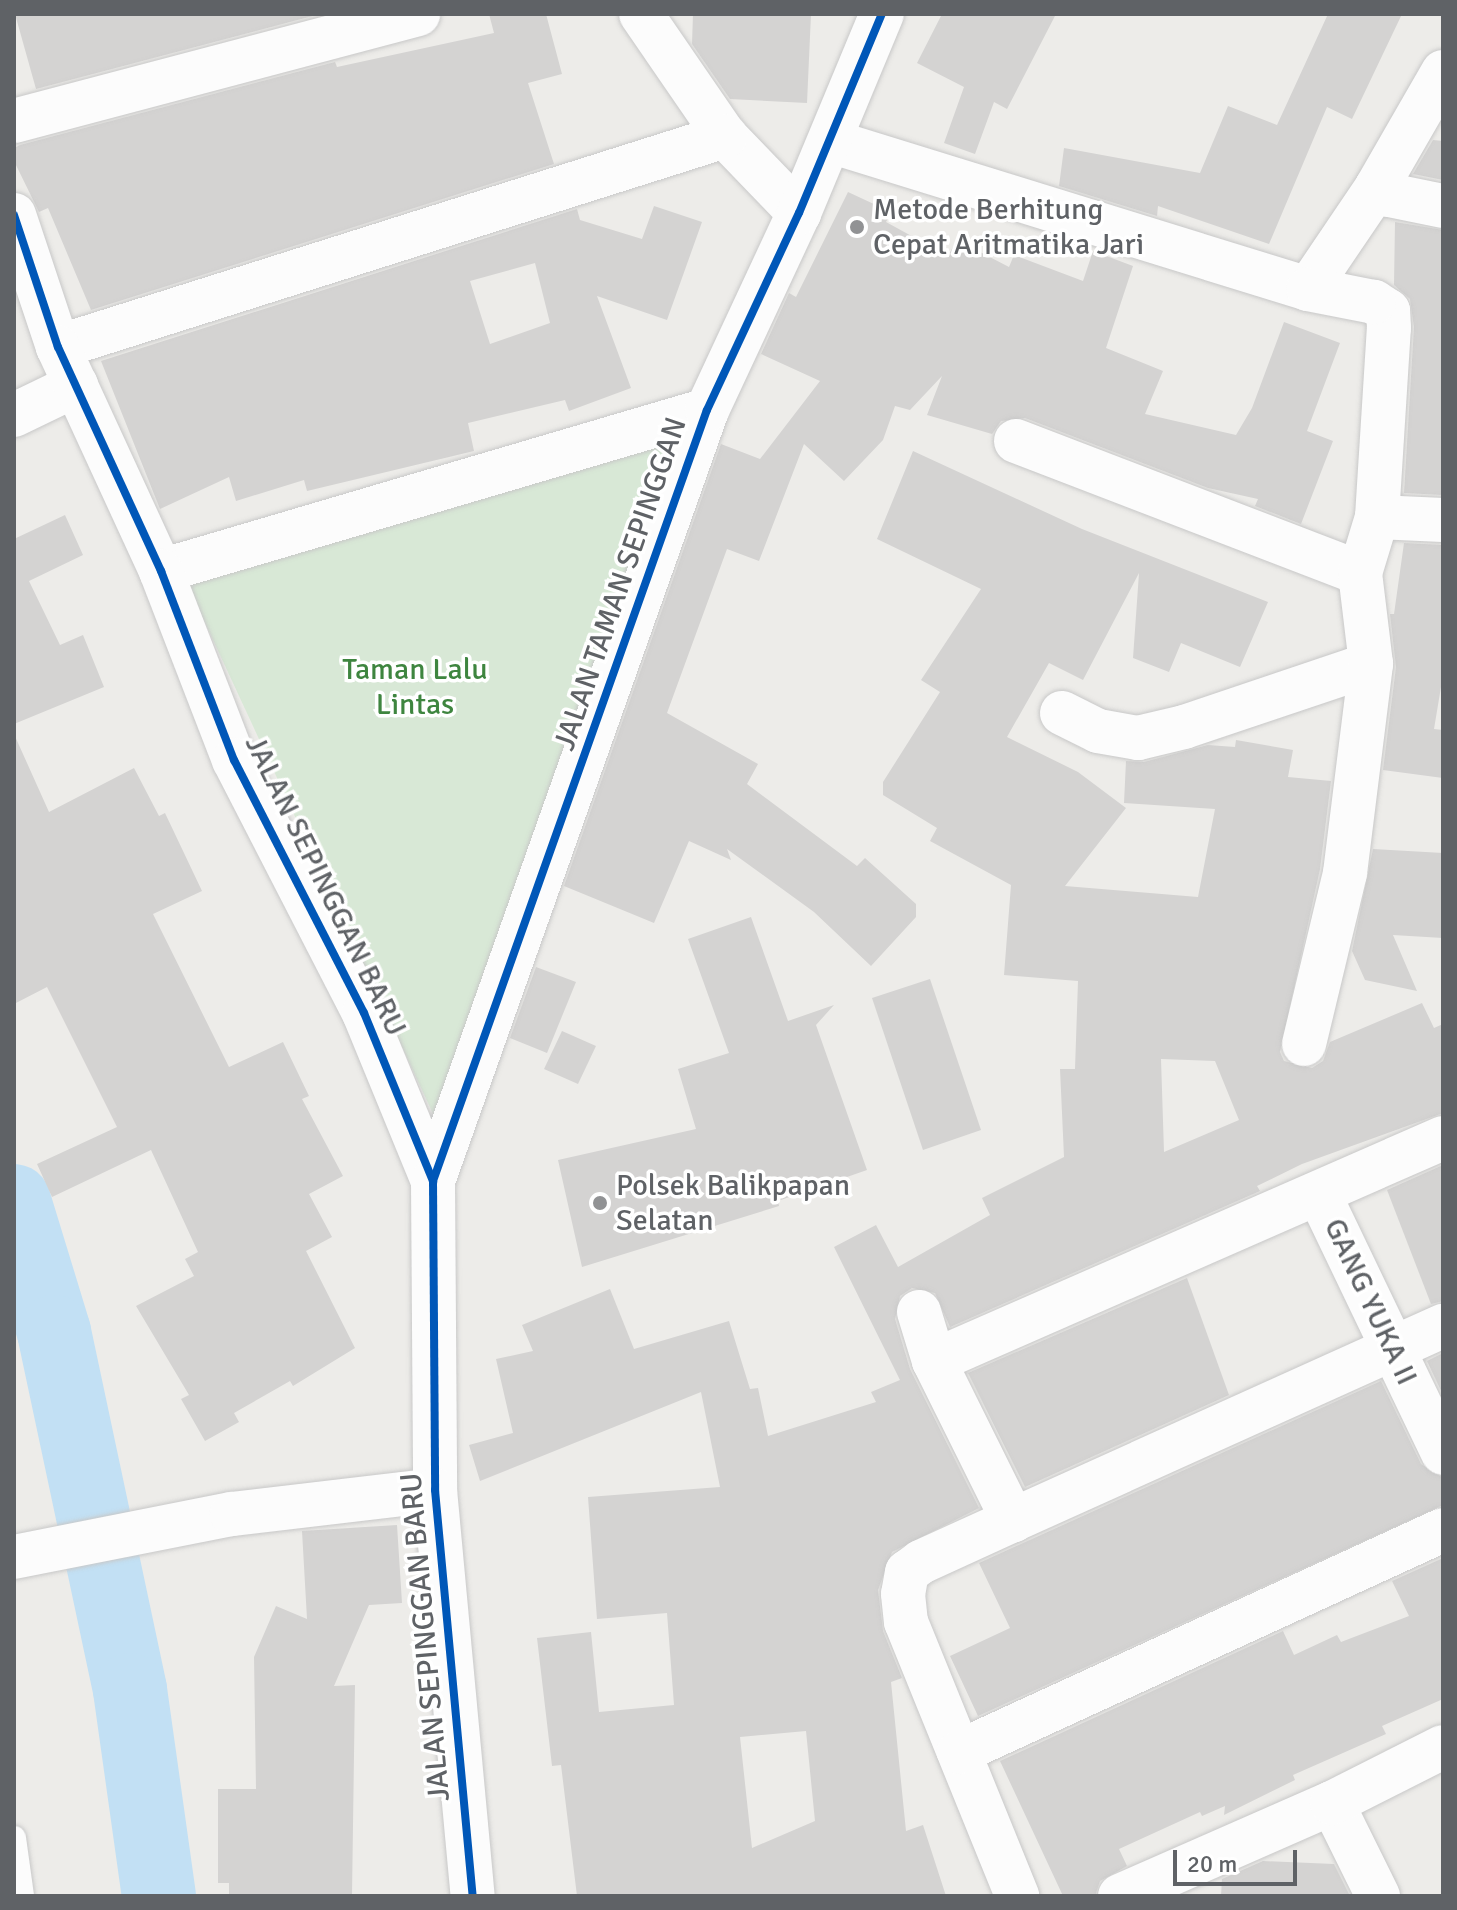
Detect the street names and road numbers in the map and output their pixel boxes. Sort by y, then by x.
street label: JALAN TAMAN SEPINGGAN [547,413,695,755]
street label: JALAN SEPINGGAN BARU [237,730,413,1042]
street label: GANG YUKA II [1316,1213,1424,1391]
street label: JALAN SEPINGGAN BARU [394,1471,458,1803]

